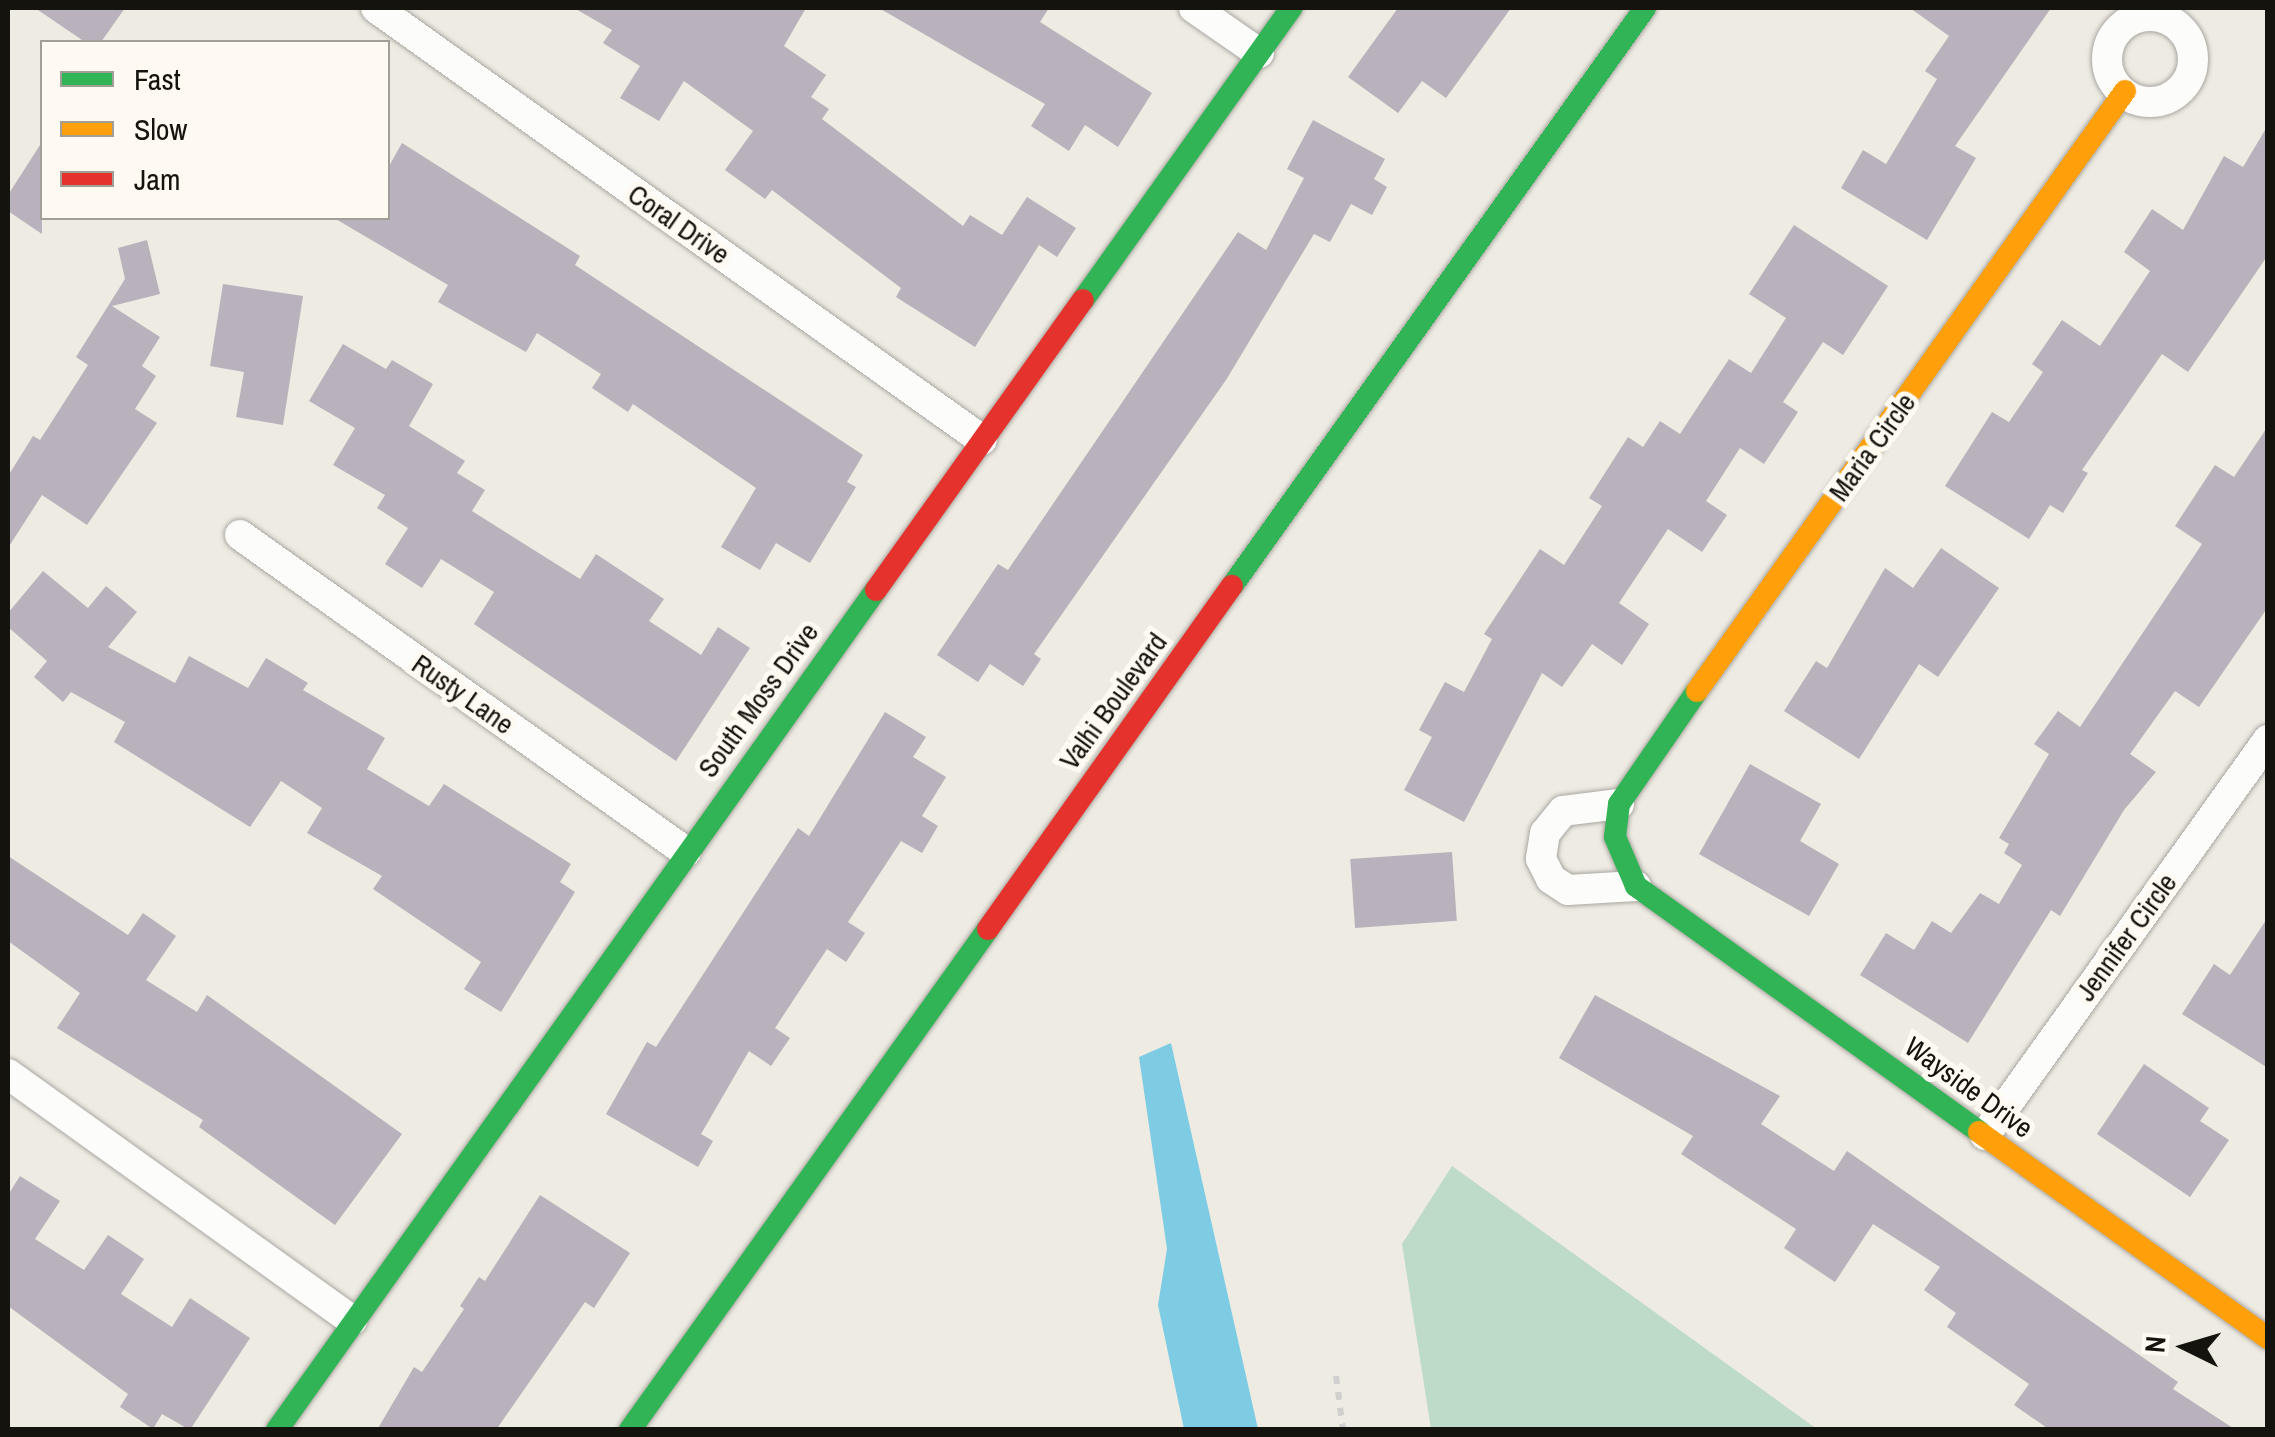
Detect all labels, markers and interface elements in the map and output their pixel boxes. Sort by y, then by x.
legend [40,40,390,220]
text: Fast [134,59,181,99]
text: Slow [134,109,187,149]
text: Jam [134,159,180,199]
street label: Coral Drive [622,177,736,271]
street label: Maria Circle [1822,387,1922,507]
street label: South Moss Drive [691,616,825,784]
street label: Valhi Boulevard [1052,626,1174,776]
street label: Rusty Lane [406,647,520,741]
street label: Jennifer Circle [2069,867,2183,1007]
street label: Wayside Drive [1899,1029,2039,1145]
north arrow [2135,1297,2235,1397]
text: N [2135,1334,2175,1354]

